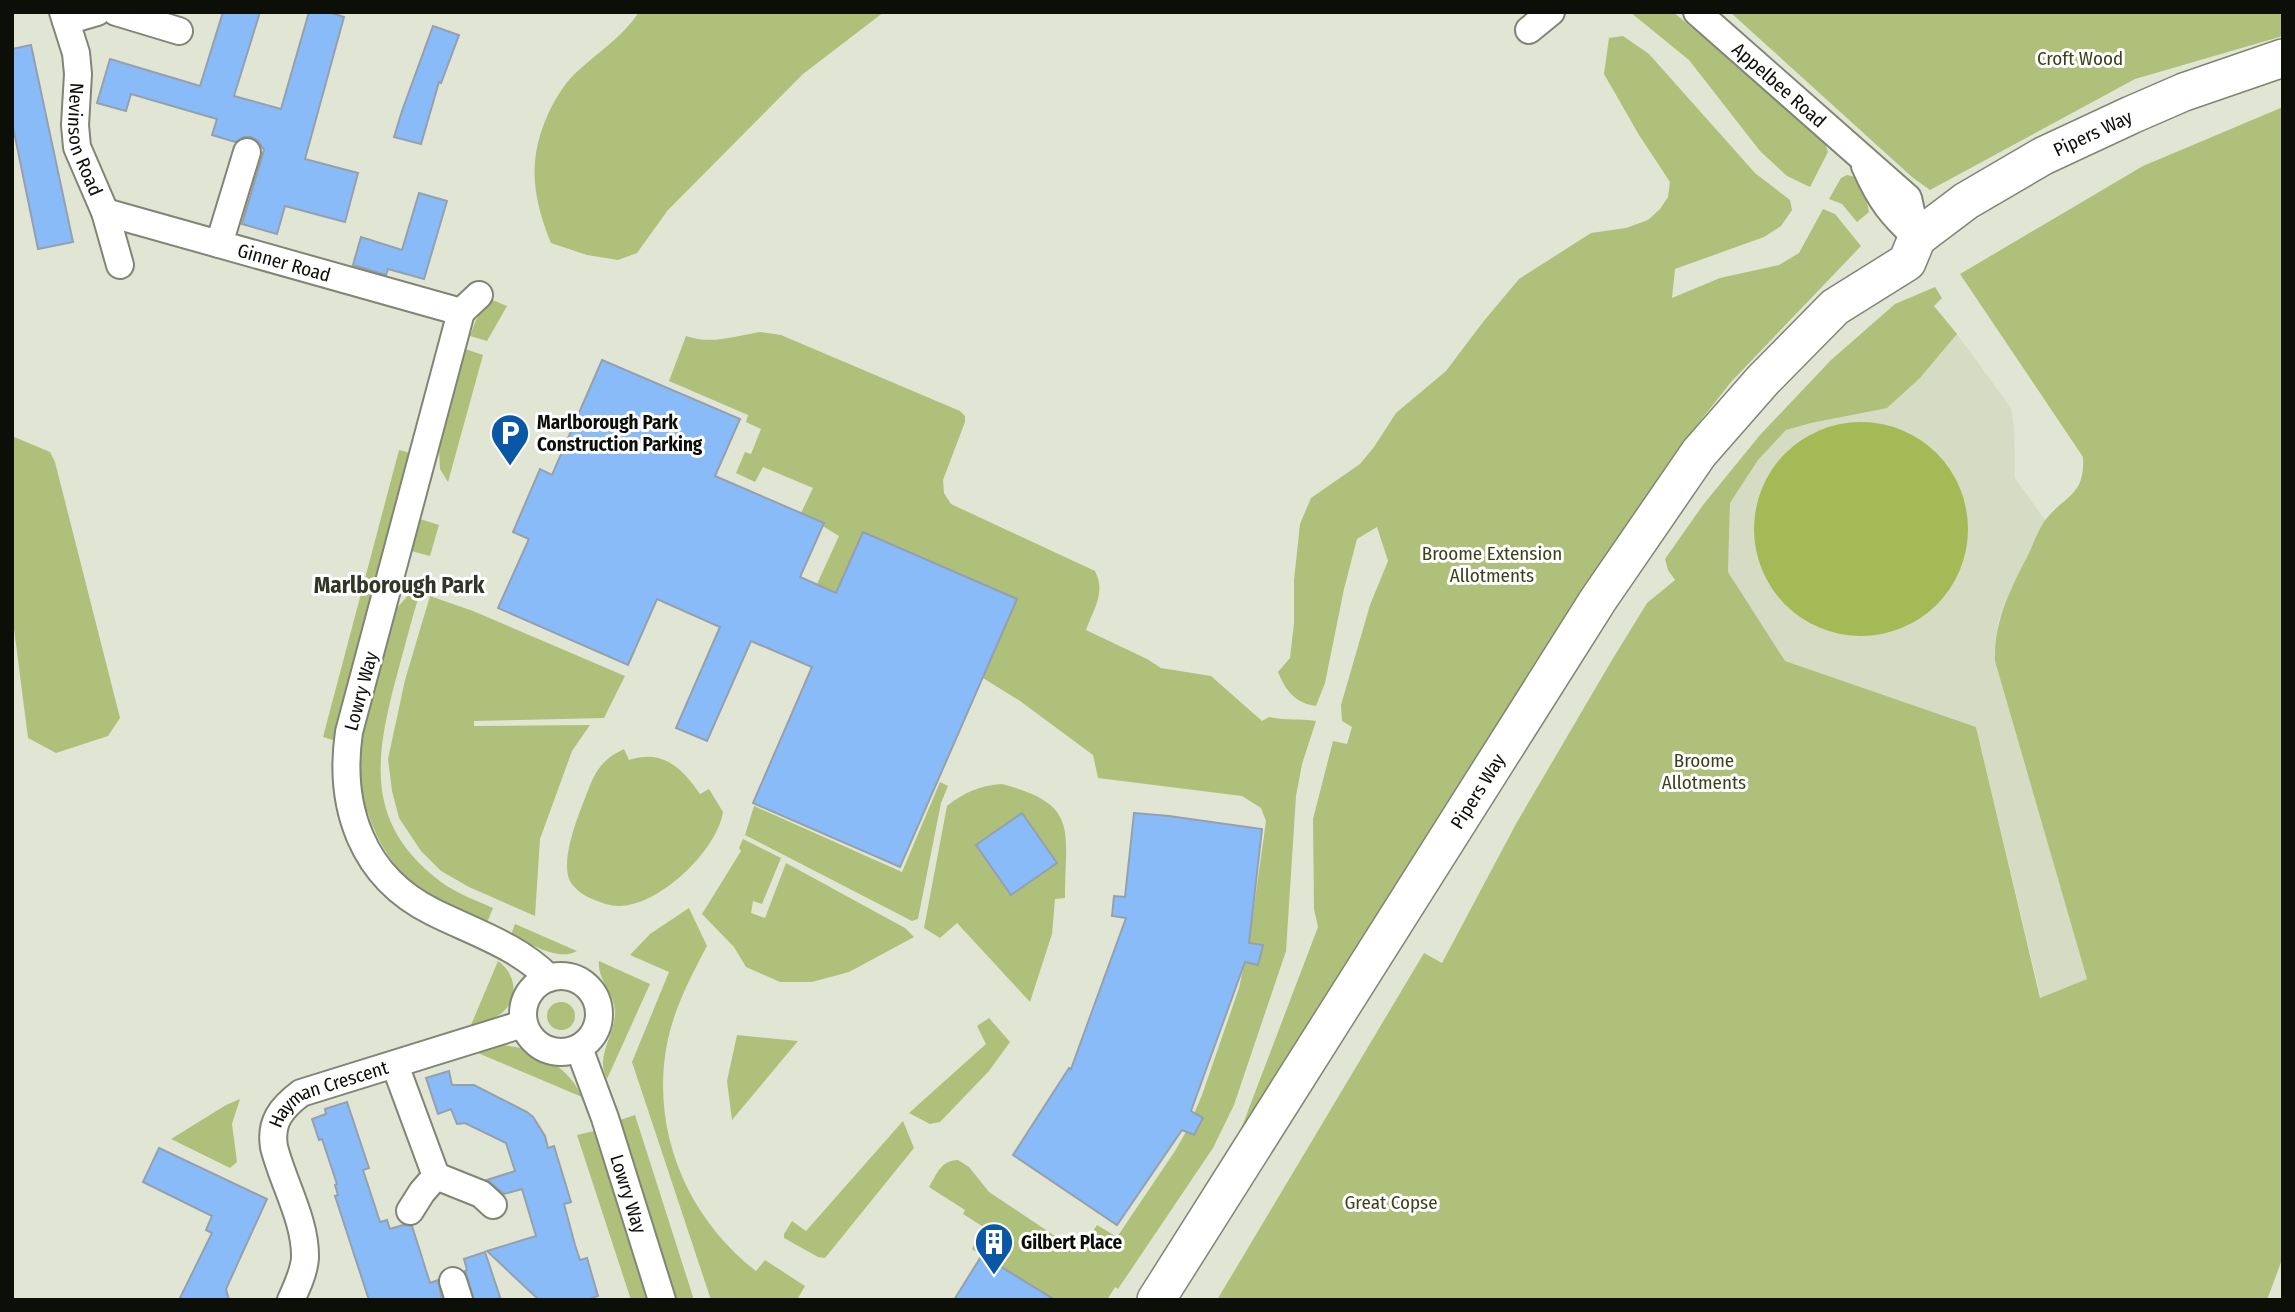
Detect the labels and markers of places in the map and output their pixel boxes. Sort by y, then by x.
place label: Marlborough Park Construction Parking [537,411,703,456]
parking icon: Marlborough Park Construction Parking [489,412,531,467]
building icon: Gilbert Place [973,1221,1015,1276]
place label: Gilbert Place [1021,1231,1122,1254]

